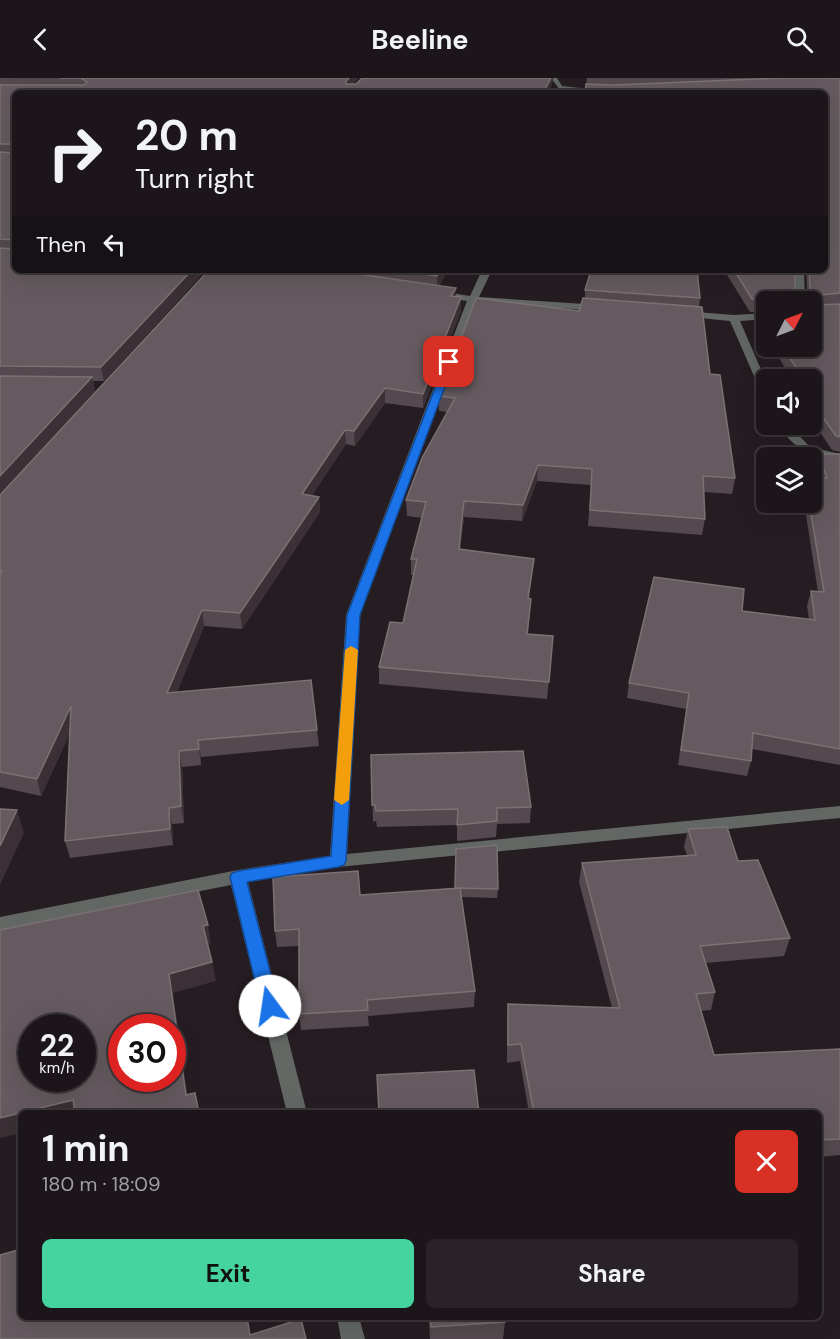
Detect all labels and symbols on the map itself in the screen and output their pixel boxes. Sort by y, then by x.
north arrow [756,291,822,357]
pin [423,336,474,387]
position arrow [238,974,302,1038]
speed limit sign: 30 [108,1014,186,1092]

